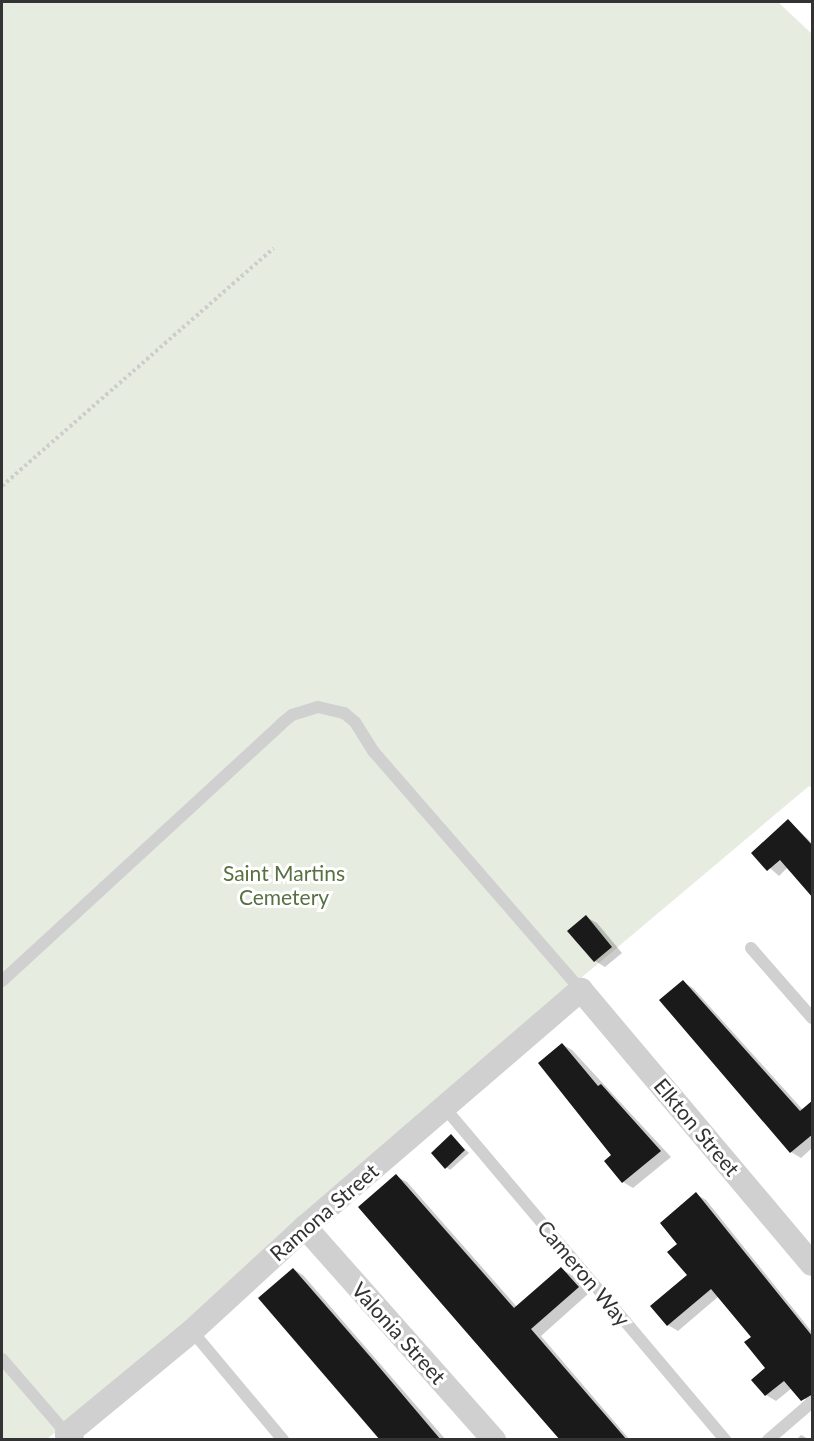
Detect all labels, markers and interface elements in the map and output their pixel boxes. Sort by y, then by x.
park label: Saint Martins Cemetery [223,860,345,910]
street label: Elkton Street [649,1073,745,1181]
street label: Ramona Street [265,1158,383,1266]
street label: Cameron Way [532,1215,636,1331]
street label: Valonia Street [347,1277,451,1389]

